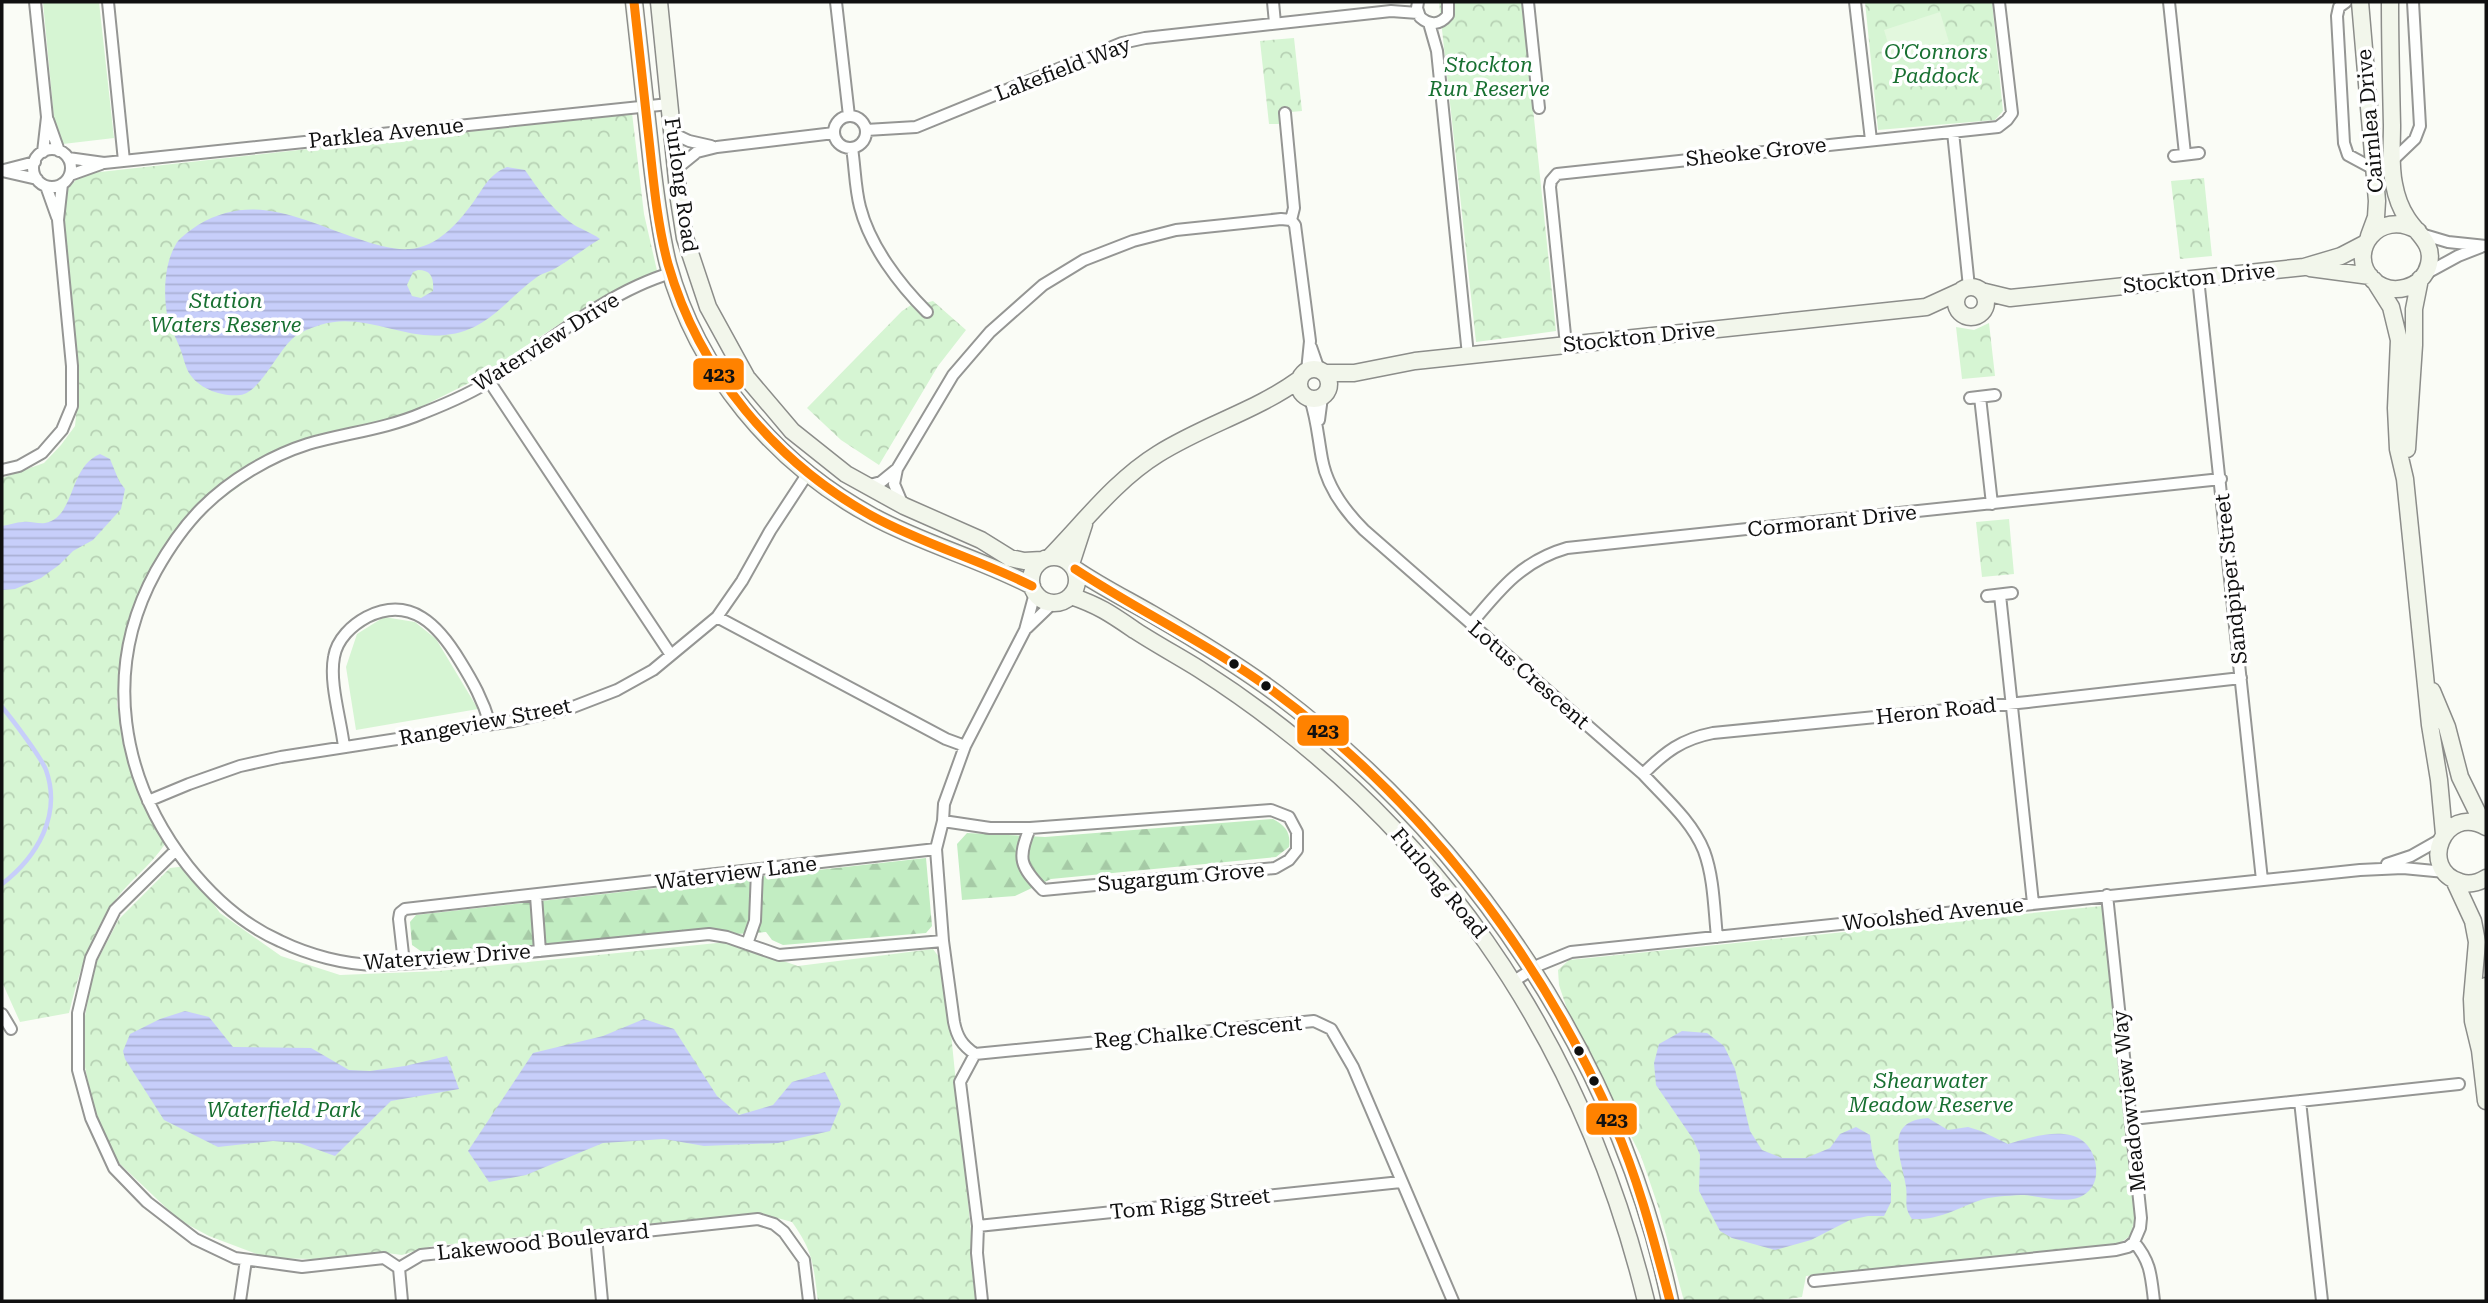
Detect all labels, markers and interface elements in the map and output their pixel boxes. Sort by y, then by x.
street label: Lakefield Way [992,32,1135,106]
park label: O'Connors Paddock [1884,40,1988,88]
street label: Cairnlea Drive [2352,48,2388,194]
park label: Stockton Run Reserve [1427,53,1550,101]
street label: Parklea Avenue [307,113,465,153]
street label: Furlong Road [660,116,702,255]
street label: Sheoke Grove [1684,133,1828,171]
street label: Stockton Drive [2122,258,2276,298]
street label: Waterview Drive [469,287,623,397]
park label: Station Waters Reserve [150,289,302,337]
street label: Stockton Drive [1562,317,1716,357]
line badge: 423 [692,357,745,391]
text: 423 [703,363,735,386]
street label: Sandpiper Street [2210,492,2252,666]
street label: Cormorant Drive [1746,500,1918,542]
street label: Lotus Crescent [1464,616,1594,734]
unlabelled marker [1227,657,1241,671]
unlabelled marker [1259,679,1273,693]
street label: Rangeview Street [397,693,573,750]
street label: Heron Road [1875,693,1998,729]
line badge: 423 [1296,714,1350,747]
text: 423 [1307,719,1339,742]
street label: Furlong Road [1386,823,1492,943]
street label: Waterview Lane [654,851,818,895]
street label: Sugargum Grove [1096,858,1266,896]
street label: Woolshed Avenue [1841,893,2025,935]
street label: Waterview Drive [363,939,531,975]
street label: Meadowview Way [2107,1008,2150,1193]
street label: Reg Chalke Crescent [1093,1011,1303,1053]
unlabelled marker [1572,1044,1586,1058]
park label: Shearwater Meadow Reserve [1848,1069,2014,1117]
unlabelled marker [1587,1074,1601,1088]
park label: Waterfield Park [207,1098,362,1122]
line badge: 423 [1585,1102,1638,1136]
text: 423 [1596,1108,1628,1131]
street label: Tom Rigg Street [1109,1184,1271,1224]
street label: Lakewood Boulevard [436,1219,651,1265]

